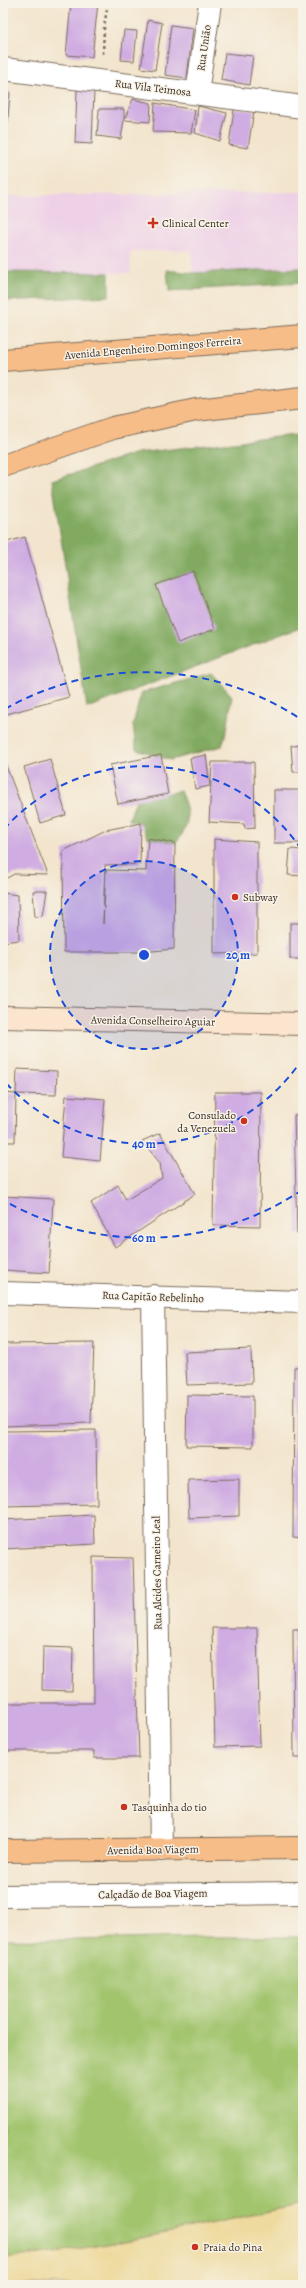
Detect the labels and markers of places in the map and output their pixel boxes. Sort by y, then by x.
place label: Clinical Center [162,216,229,231]
marker: Clinical Center [147,217,159,229]
place label: Subway [243,890,278,905]
marker: Subway [230,892,240,902]
centre of rings [137,948,151,962]
place label: Consulado da Venezuela [177,1108,237,1136]
marker: Consulado da Venezuela [239,1116,249,1126]
place label: Tasquinha do tio [132,1800,207,1815]
marker: Tasquinha do tio [119,1802,129,1812]
place label: Praia do Pina [203,2240,263,2255]
marker: Praia do Pina [190,2242,200,2252]

